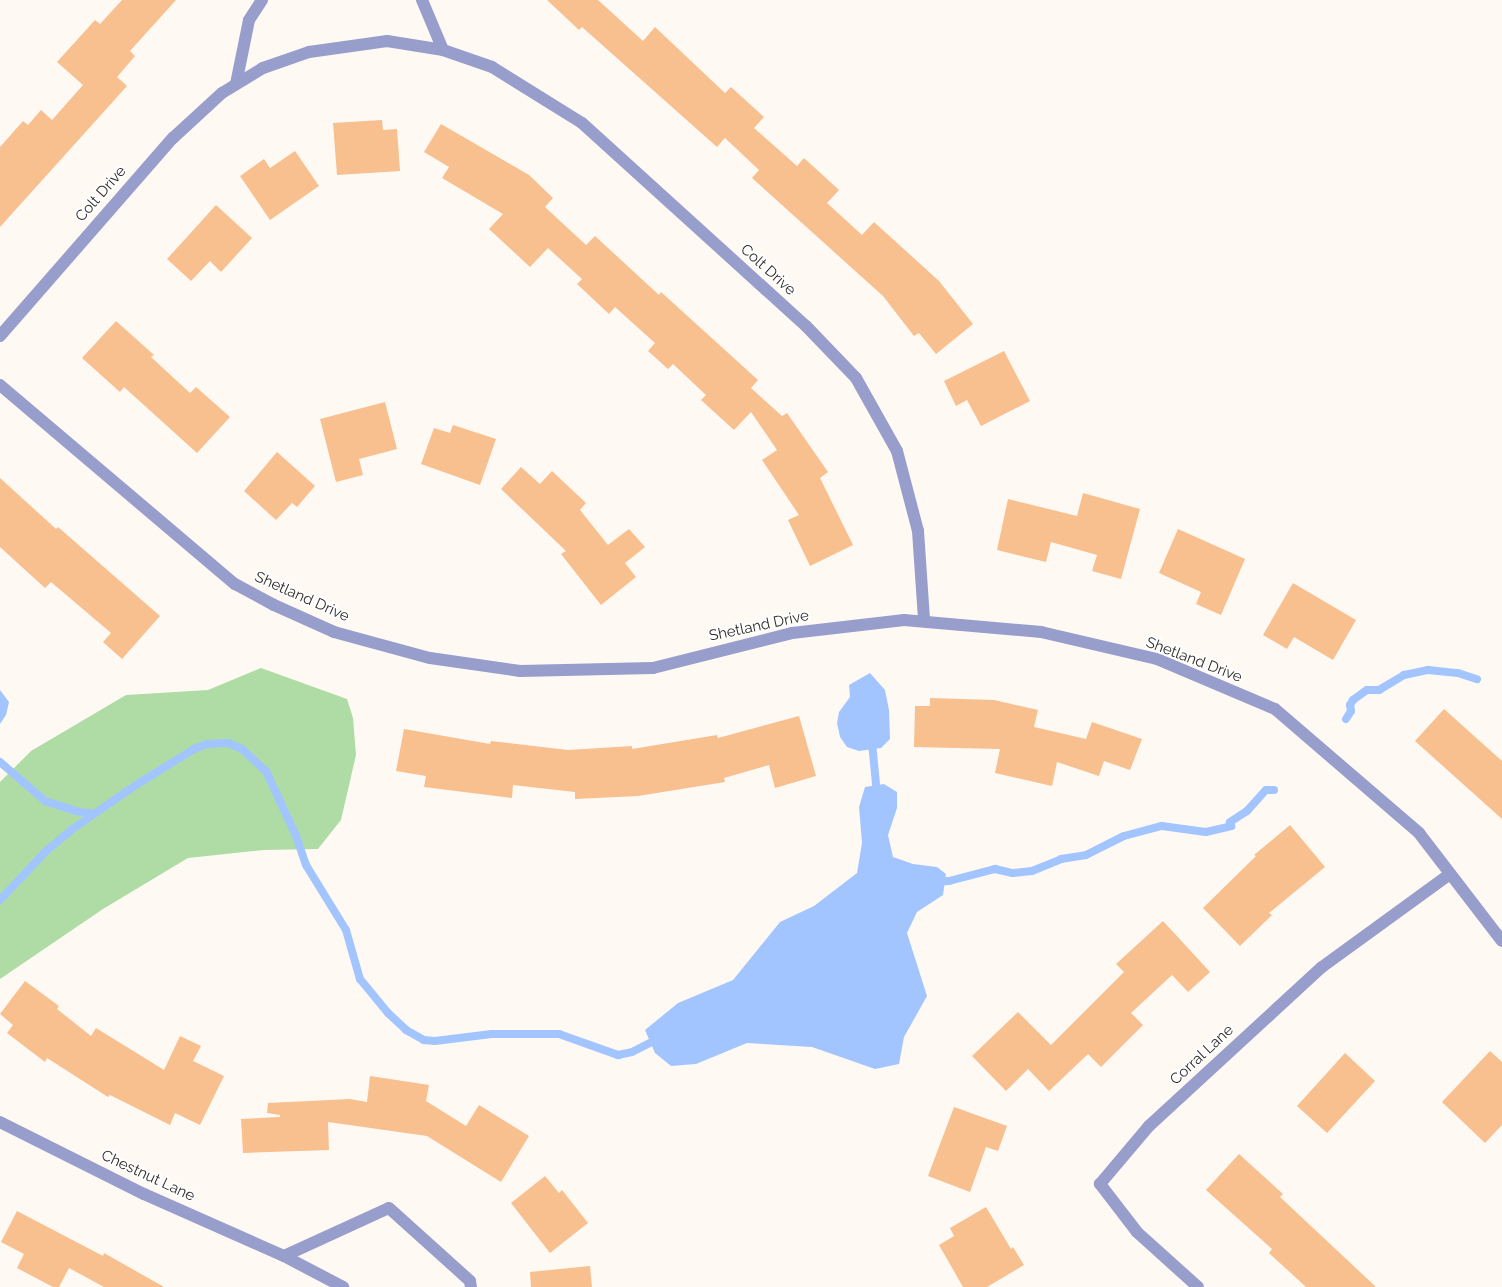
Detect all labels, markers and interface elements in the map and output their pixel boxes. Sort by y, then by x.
street label: Colt Drive [72,162,130,226]
street label: Colt Drive [737,241,799,299]
street label: Shetland Drive [252,568,352,626]
street label: Shetland Drive [707,607,811,645]
street label: Shetland Drive [1143,633,1245,687]
street label: Corral Lane [1167,1021,1237,1089]
street label: Chestnut Lane [98,1146,198,1206]

